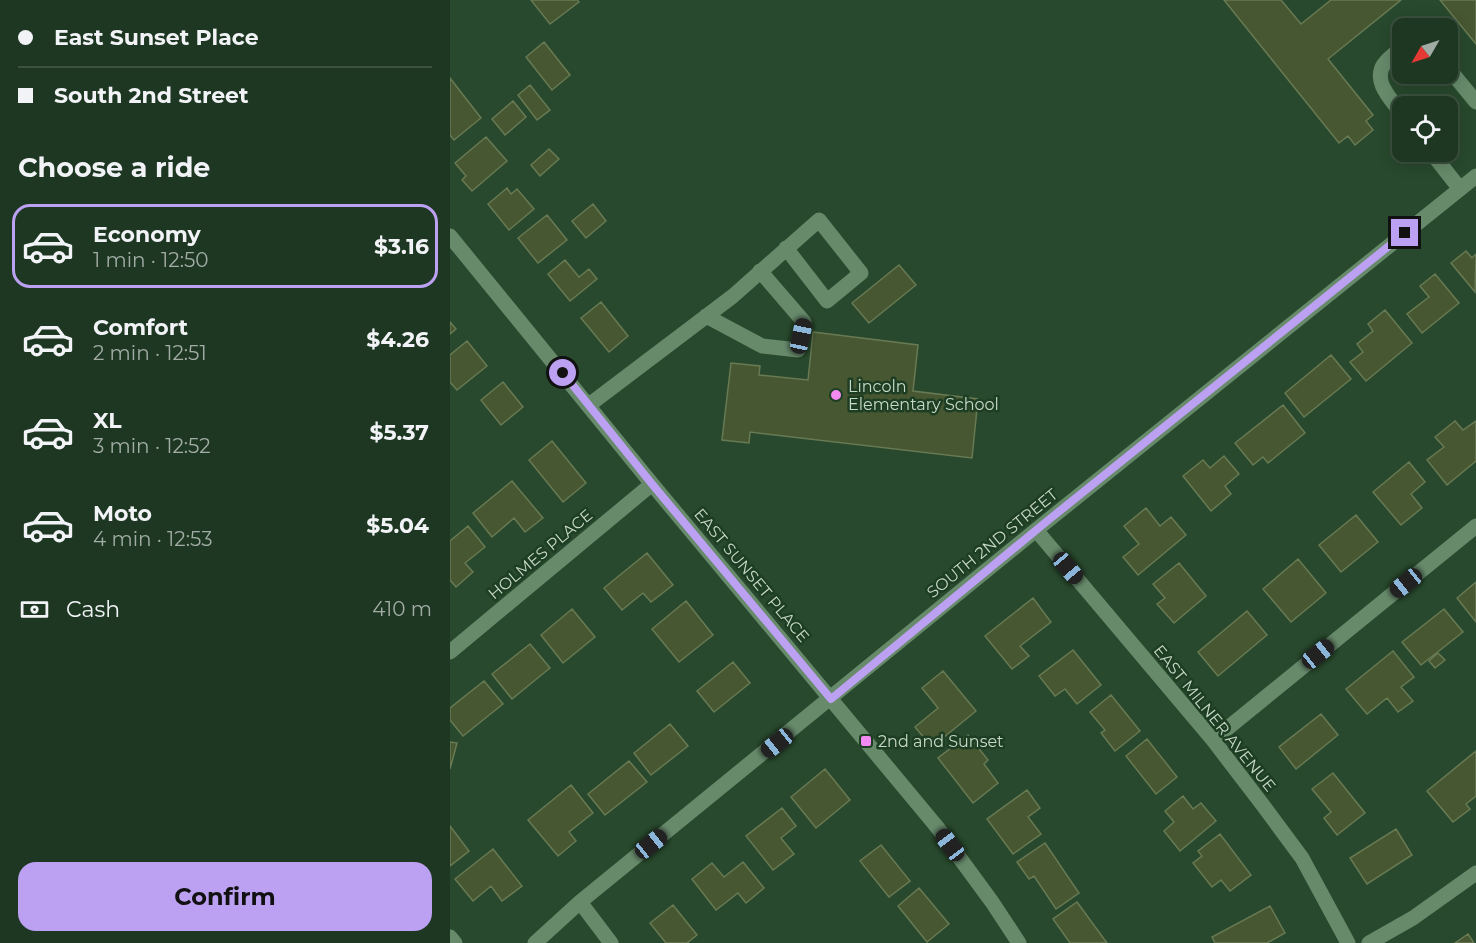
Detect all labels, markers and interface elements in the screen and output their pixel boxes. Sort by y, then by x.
north arrow [1392,18,1458,84]
map controls [1392,18,1458,162]
text: East Sunset Place [54,24,259,51]
text: South 2nd Street [54,82,249,109]
button: locate [1392,96,1458,162]
text: Choose a ride [18,151,210,184]
icon: car [21,219,75,273]
route end [1391,219,1418,246]
text: Economy [93,221,201,248]
text: $3.16 [374,233,429,260]
text: 1 min · 12:50 [93,248,208,272]
icon: car [21,312,75,366]
text: Comfort [93,314,188,341]
car [788,317,814,355]
text: $4.26 [366,326,429,353]
text: 2 min · 12:51 [93,341,207,365]
route start [549,359,576,386]
place label: Lincoln Elementary School [848,377,999,414]
marker: Lincoln Elementary School [829,388,843,402]
icon: car [21,405,75,459]
text: XL [93,407,122,434]
text: $5.37 [369,419,429,446]
text: 3 min · 12:52 [93,434,211,458]
street label: SOUTH 2ND STREET [923,484,1062,602]
icon: car [21,498,75,552]
text: Moto [93,500,152,527]
street label: HOLMES PLACE [484,505,596,603]
street label: EAST SUNSET PLACE [690,505,813,646]
text: $5.04 [366,512,429,539]
text: 4 min · 12:53 [93,527,212,551]
car [1050,548,1086,588]
car [1386,565,1426,601]
icon: cash [18,593,51,626]
text: Cash [66,596,120,623]
text: 410 m [372,597,432,621]
car [1298,636,1338,672]
street label: EAST MILNER AVENUE [1150,641,1280,795]
car [757,725,797,761]
place label: 2nd and Sunset [878,732,1004,751]
marker: 2nd and Sunset [859,734,873,748]
car [932,825,968,865]
car [631,826,671,862]
button: Confirm [18,862,432,931]

